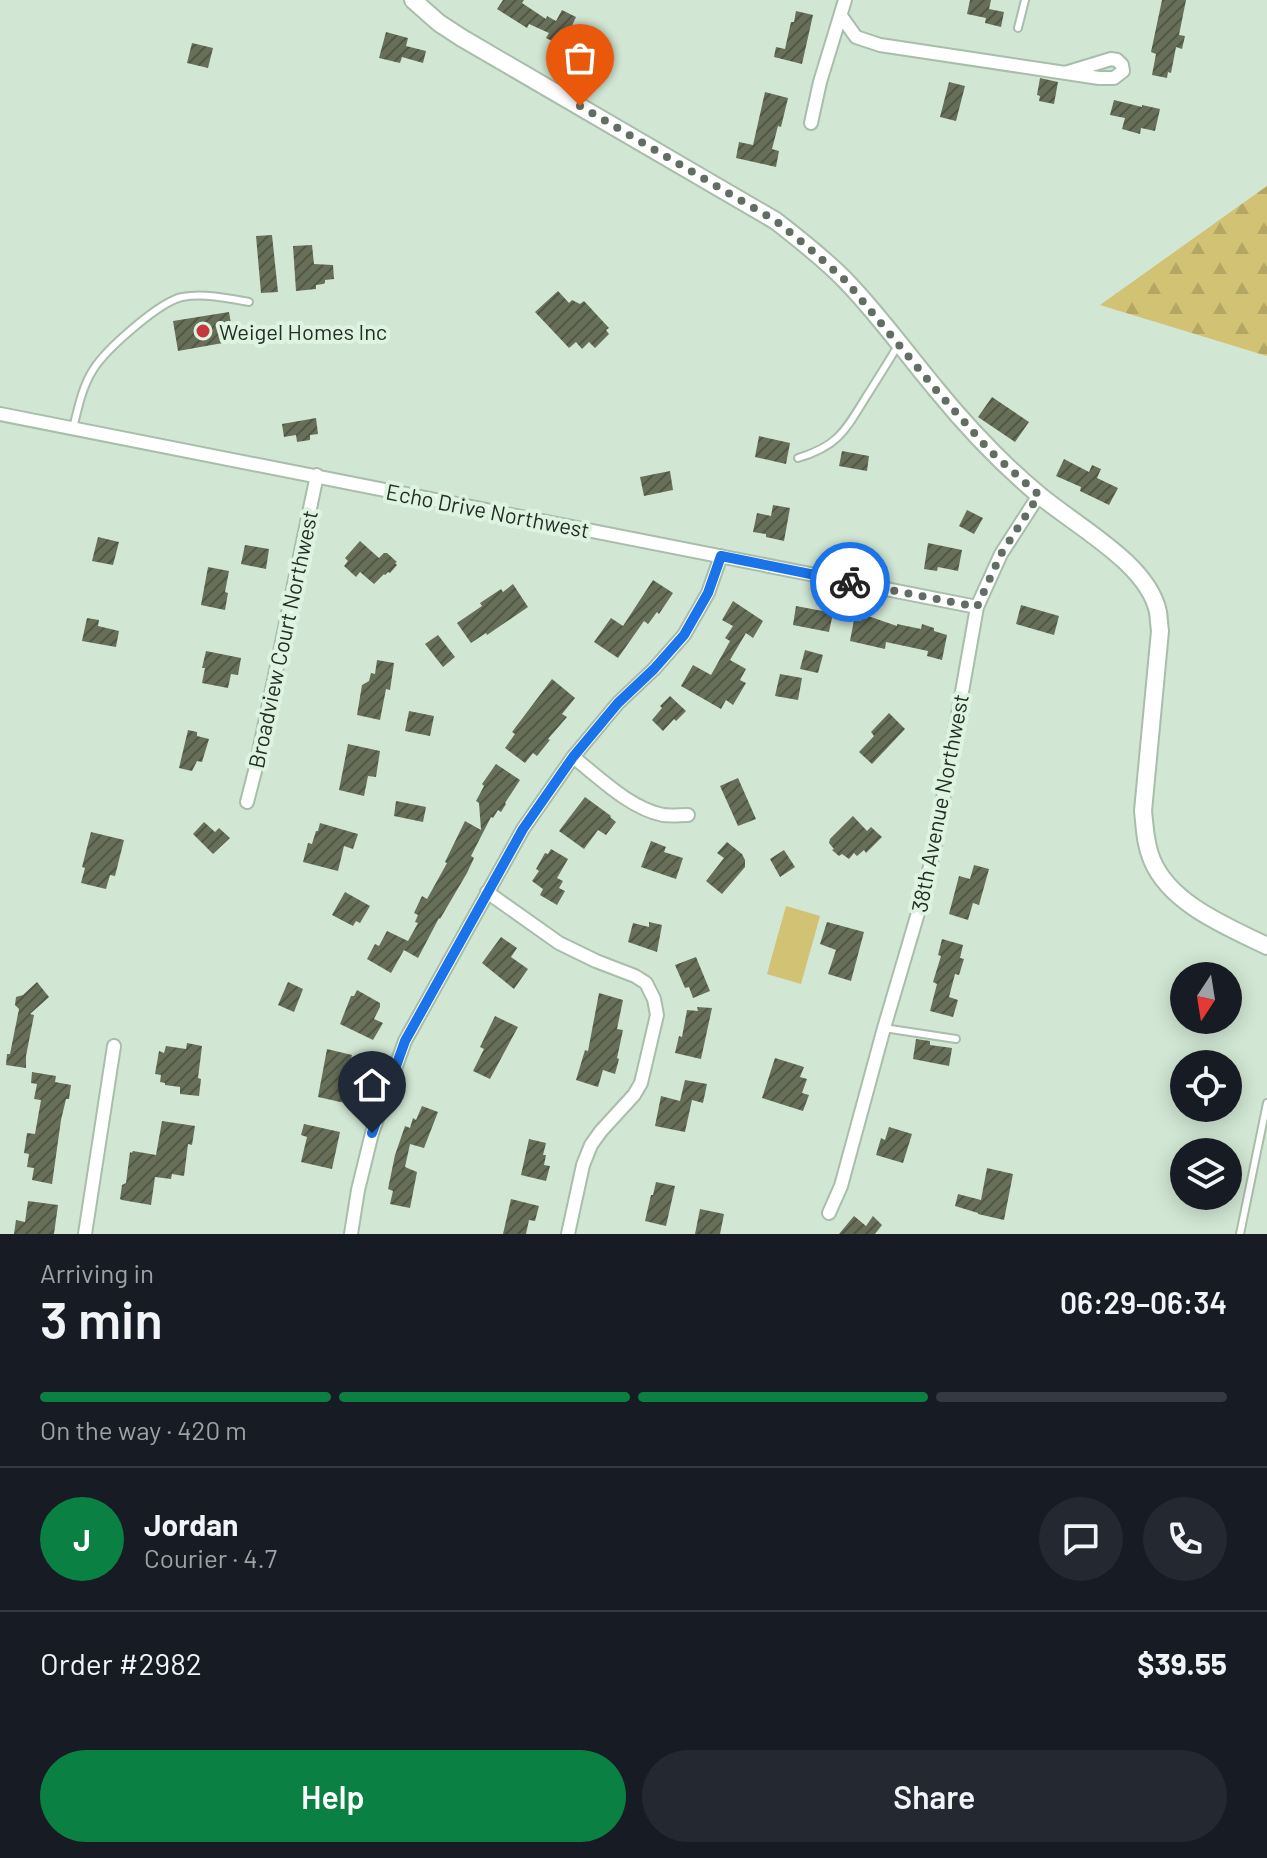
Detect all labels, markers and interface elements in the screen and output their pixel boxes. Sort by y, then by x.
pin [546,24,614,106]
icon: bag [558,36,602,80]
place label: Weigel Homes Inc [219,318,387,344]
marker: Weigel Homes Inc [194,322,212,340]
street label: Echo Drive Northwest [384,478,592,542]
street label: Broadview Court Northwest [242,508,322,770]
courier [810,542,890,622]
icon: bike [828,560,872,604]
street label: 38th Avenue Northwest [905,692,973,914]
north arrow [1170,962,1242,1034]
map controls [1170,962,1242,1210]
button: locate [1170,1050,1242,1122]
pin [338,1051,406,1133]
icon: home [350,1063,394,1107]
button: layers [1170,1138,1242,1210]
text: Arriving in [40,1257,154,1288]
text: 06:29–06:34 [1060,1284,1227,1320]
text: 3 min [40,1287,163,1349]
text: On the way · 420 m [40,1414,247,1445]
button: chat [1039,1497,1123,1581]
button: phone [1143,1497,1227,1581]
text: Jordan [144,1506,239,1542]
text: J [73,1521,91,1557]
text: Courier · 4.7 [144,1542,277,1573]
text: Order #2982 [40,1645,202,1681]
text: $39.55 [1137,1645,1227,1681]
button: Help [40,1750,626,1842]
button: Share [642,1750,1227,1842]

